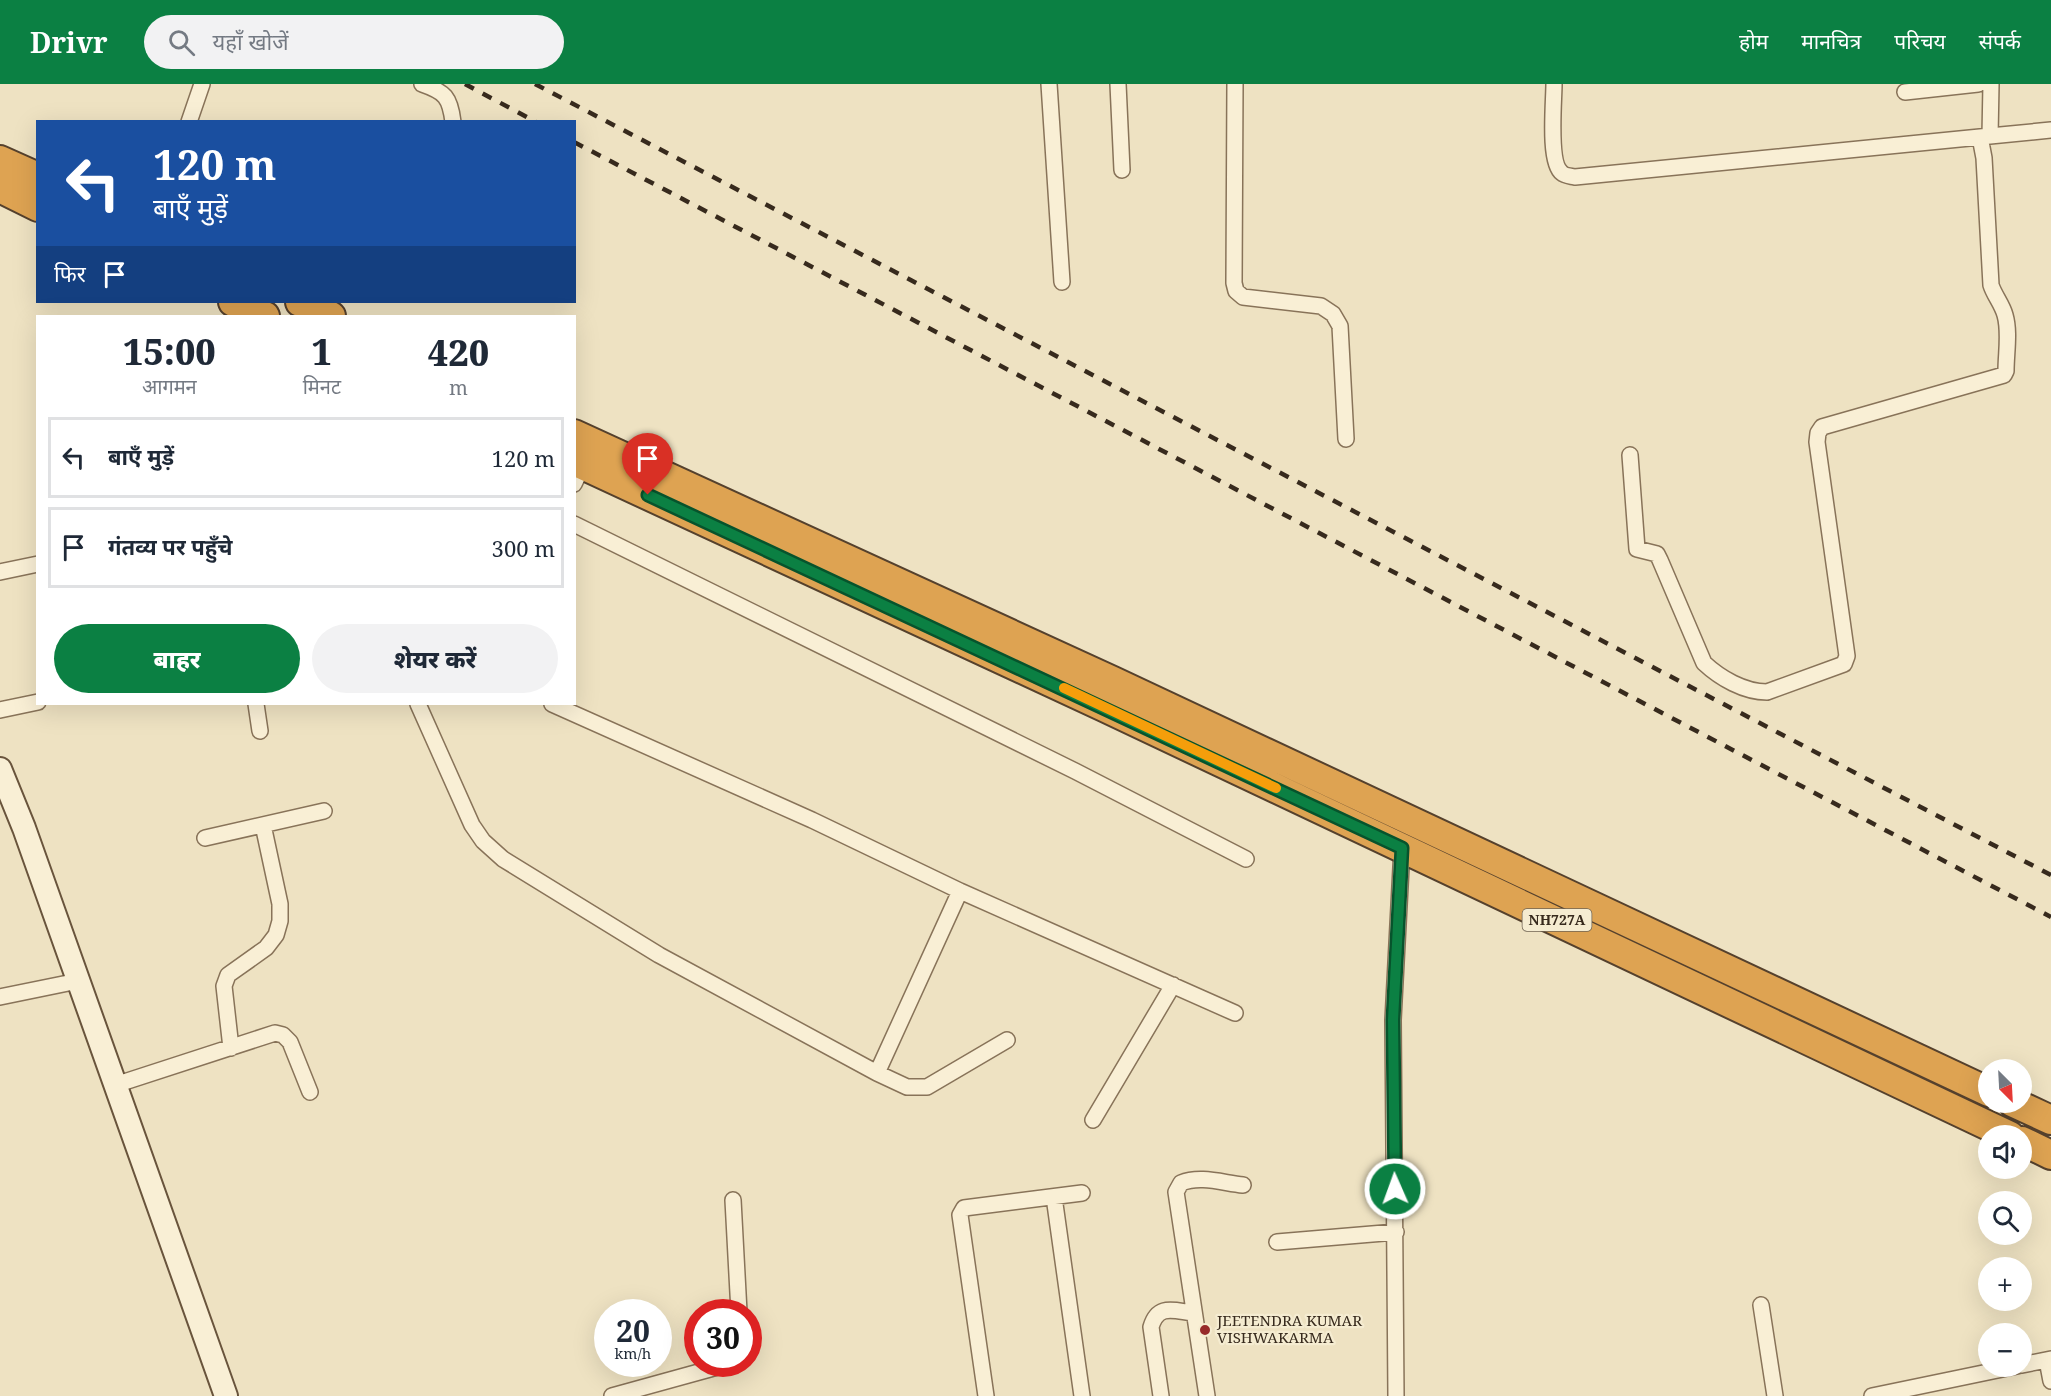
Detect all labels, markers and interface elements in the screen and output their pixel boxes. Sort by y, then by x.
search box [144,15,564,69]
text: Drivr [30,23,108,61]
icon: search [165,26,198,59]
text: यहाँ खोजें [213,26,288,56]
text: होम [1739,27,1768,55]
text: मानचित्र [1801,27,1861,55]
text: परिचय [1894,27,1946,55]
text: संपर्क [1979,27,2021,55]
text: 120 m [153,135,277,192]
icon: left [54,144,132,222]
text: बाएँ मुड़ें [153,189,228,226]
text: फिर [54,258,86,288]
icon: arrive [98,258,131,291]
text: 15:00 [123,327,216,376]
text: 1 [312,327,332,376]
text: 420 [428,328,489,377]
text: आगमन [142,373,197,400]
text: मिनट [303,373,341,400]
text: m [449,374,468,401]
pin [622,433,673,495]
icon: left [57,441,90,474]
text: बाएँ मुड़ें [108,441,174,471]
icon: arrive [631,442,664,475]
text: 120 m [492,443,555,473]
icon: arrive [57,531,90,564]
text: गंतव्य पर पहुँचे [108,531,233,561]
text: 300 m [492,533,555,563]
button: बाहर [54,624,300,693]
button: शेयर करें [312,624,558,693]
road number: NH727A [1522,909,1592,931]
north arrow [1978,1059,2032,1113]
map controls [1978,1059,2032,1377]
button: sound [1978,1125,2032,1179]
position arrow [1363,1157,1427,1221]
button: search [1978,1191,2032,1245]
button: + [1978,1257,2032,1311]
speed limit sign: 30 [684,1299,762,1377]
text: 20 [616,1310,650,1351]
place label: JEETENDRA KUMAR VISHWAKARMA [1216,1310,1362,1347]
marker: JEETENDRA KUMAR VISHWAKARMA [1198,1323,1212,1337]
button: − [1978,1323,2032,1377]
text: km/h [615,1343,651,1363]

